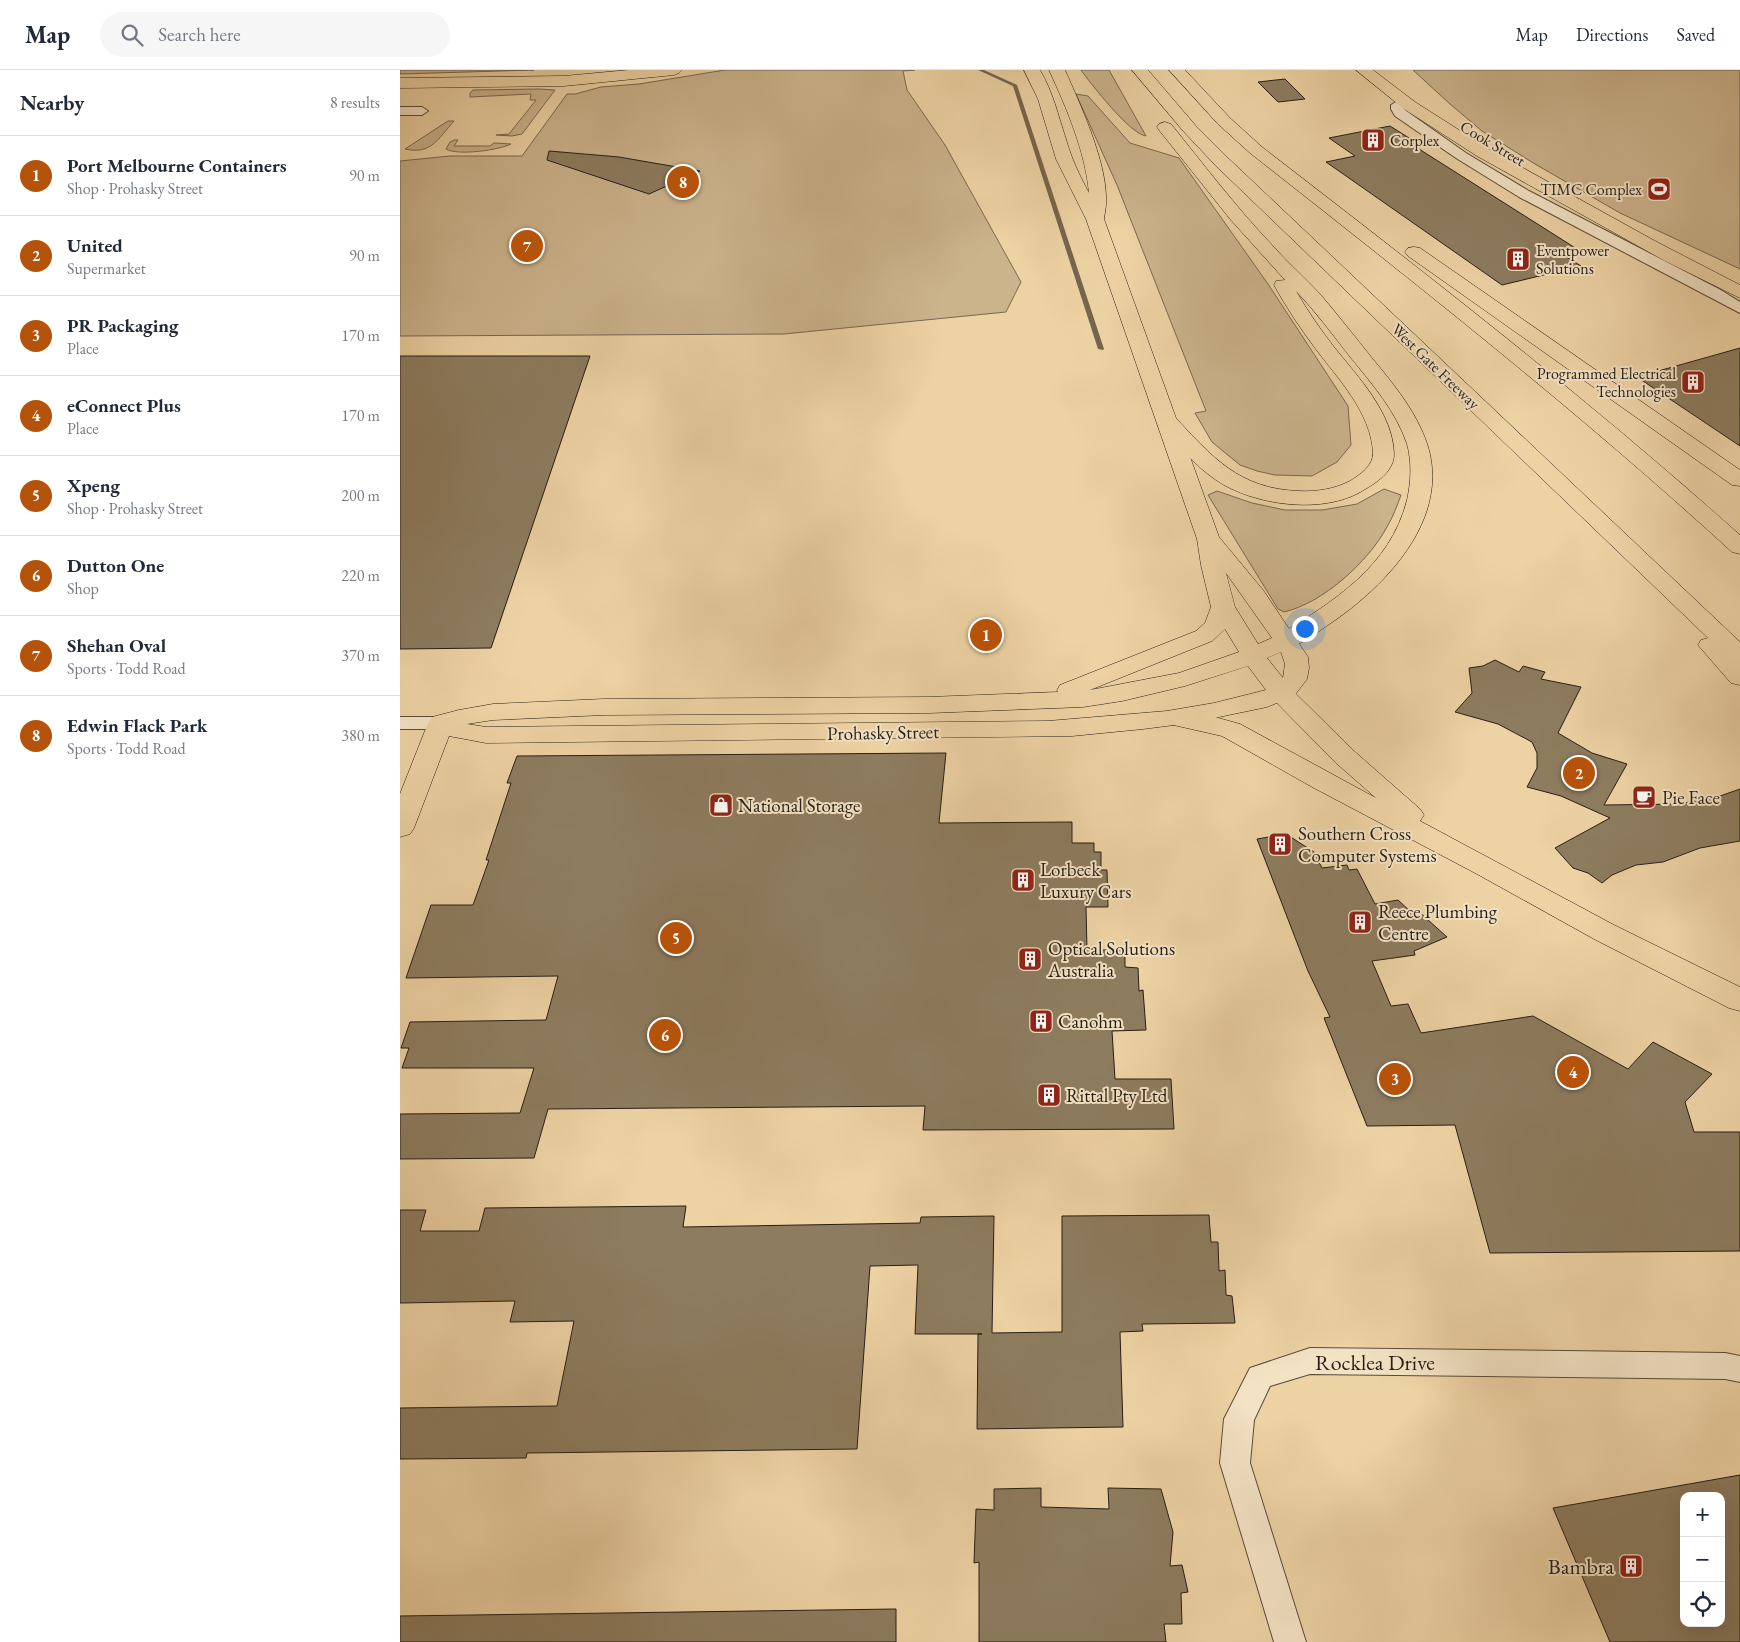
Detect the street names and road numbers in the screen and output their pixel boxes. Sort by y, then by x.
street label: Cook Street [1456,116,1529,171]
street label: West Gate Freeway [1387,319,1485,415]
street label: Prohasky Street [827,719,939,746]
street label: Rocklea Drive [1315,1348,1435,1377]

